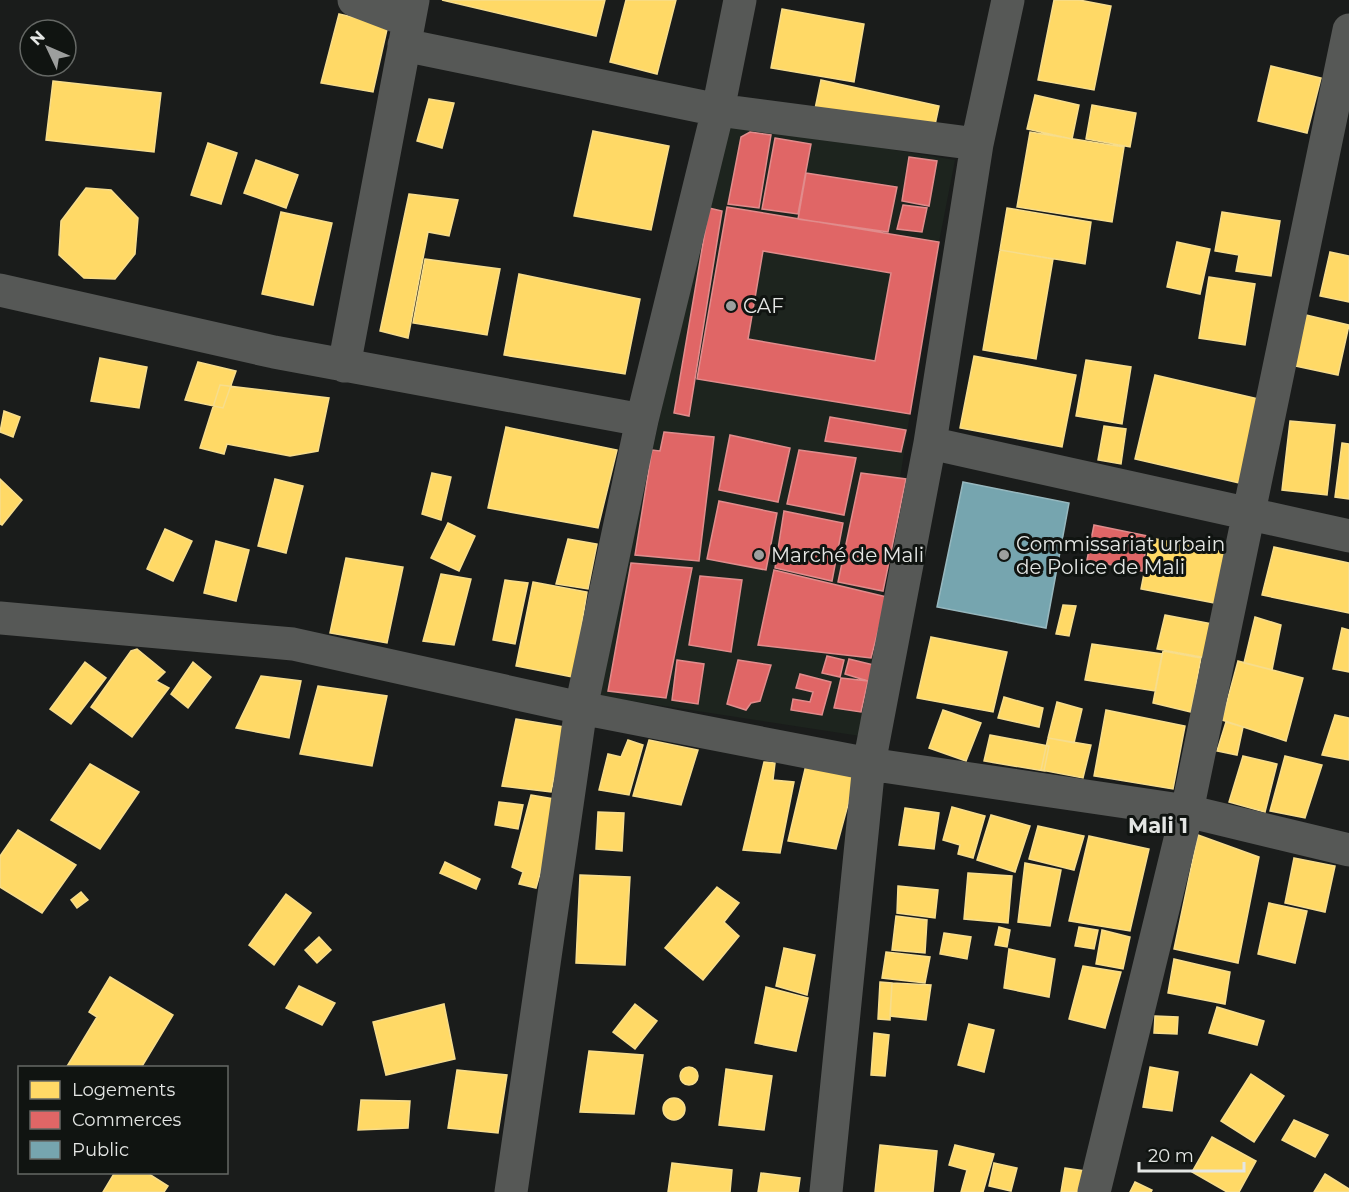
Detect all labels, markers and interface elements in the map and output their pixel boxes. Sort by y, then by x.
north arrow [18,18,78,78]
text: N [26,27,49,49]
place label: CAF [743,294,784,318]
marker: CAF [724,299,738,313]
place label: Commissariat urbain de Police de Mali [1016,532,1225,579]
place label: Marché de Mali [771,543,924,567]
marker: Marché de Mali [752,548,766,562]
marker: Commissariat urbain de Police de Mali [997,548,1011,562]
district label: Mali 1 [1128,813,1188,838]
legend [18,1066,228,1174]
text: Logements [72,1079,175,1101]
text: Commerces [72,1109,182,1131]
scale bar [1139,1135,1244,1173]
text: Public [72,1139,129,1161]
text: 20 m [1148,1145,1194,1167]

